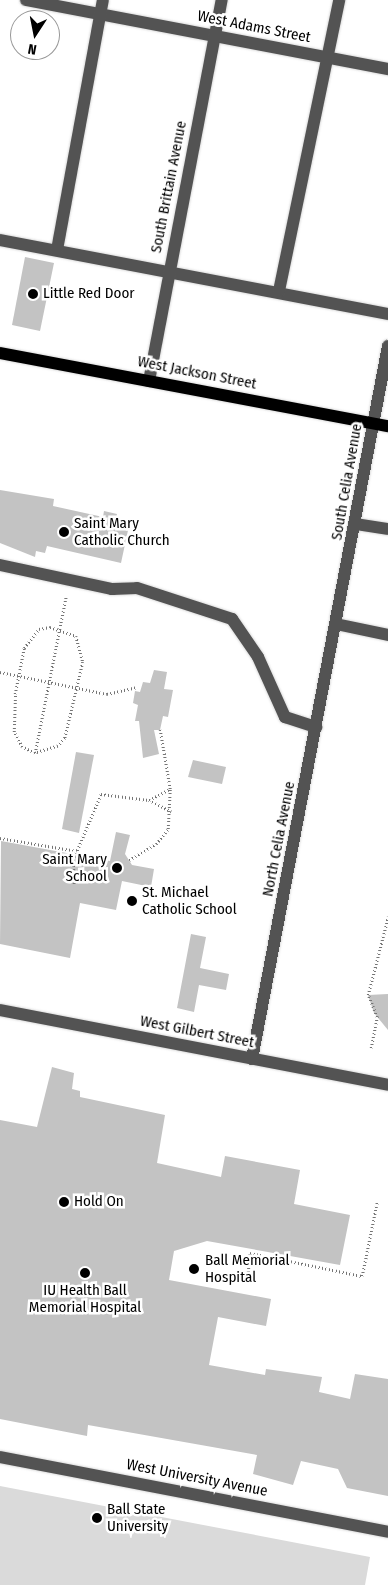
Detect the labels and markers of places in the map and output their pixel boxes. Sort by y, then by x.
place label: Little Red Door [43,285,135,303]
marker: Little Red Door [27,288,39,300]
place label: Saint Mary Catholic Church [74,514,170,549]
marker: Saint Mary Catholic Church [58,526,70,538]
place label: Saint Mary School [42,850,107,885]
marker: Saint Mary School [111,862,123,874]
place label: St. Michael Catholic School [142,883,237,918]
marker: St. Michael Catholic School [126,895,138,907]
place label: Hold On [74,1193,124,1211]
marker: Hold On [58,1196,70,1208]
place label: Ball Memorial Hospital [205,1251,290,1286]
marker: Ball Memorial Hospital [187,1262,201,1276]
marker: IU Health Ball Memorial Hospital [79,1267,91,1279]
place label: IU Health Ball Memorial Hospital [29,1281,141,1316]
place label: Ball State University [107,1500,168,1535]
marker: Ball State University [91,1512,103,1524]

